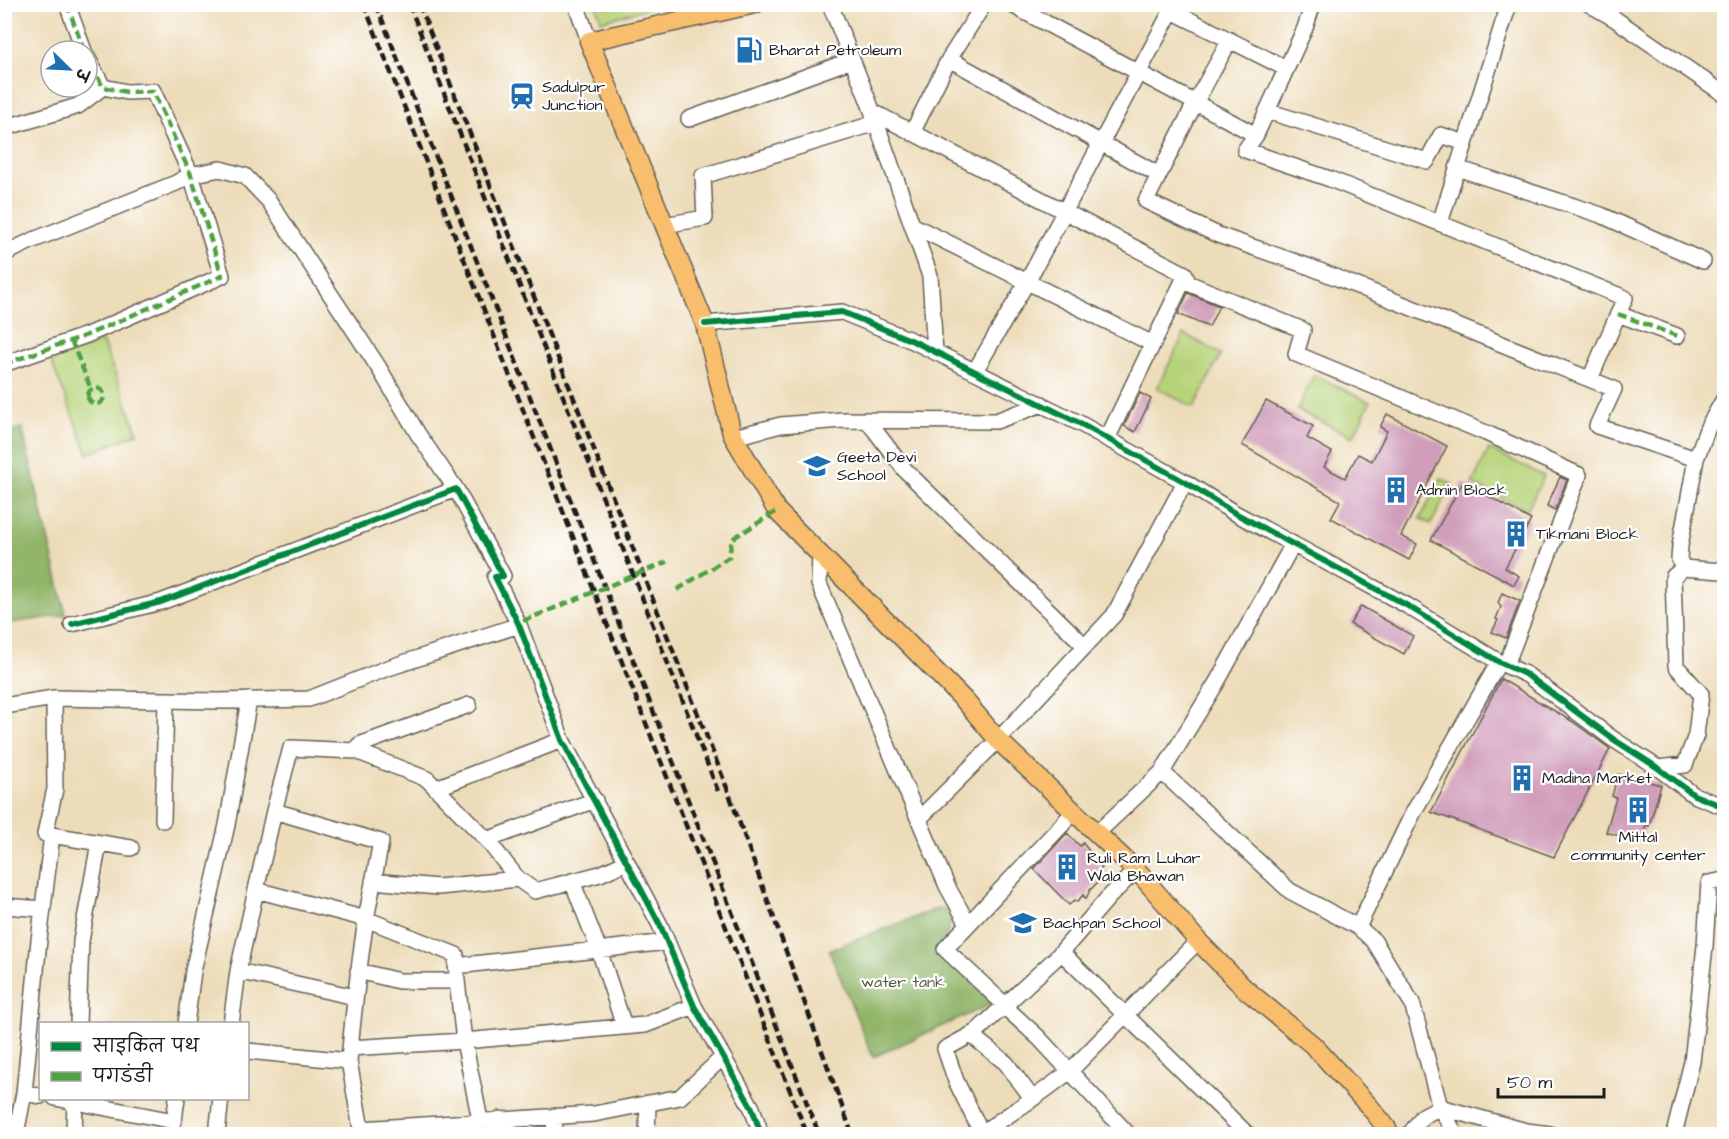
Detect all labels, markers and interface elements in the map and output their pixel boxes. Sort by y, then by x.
fuel station icon: Bharat Petroleum [734,35,764,65]
north arrow [39,39,99,99]
place label: Bharat Petroleum [769,39,902,61]
text: उ [69,64,95,85]
place label: Sadulpur Junction [542,76,605,116]
station icon: Sadulpur Junction [507,81,537,111]
place label: Geeta Devi School [837,446,917,486]
school or university icon: Geeta Devi School [802,451,832,481]
building icon: Admin Block [1381,475,1411,505]
place label: Admin Block [1416,479,1507,501]
building icon: Tikmani Block [1501,519,1531,549]
place label: Tikmani Block [1536,523,1639,545]
building icon: Madina Market [1507,763,1537,793]
place label: Madina Market [1542,767,1652,789]
building icon: Mittal community center [1623,795,1653,825]
place label: Mittal community center [1571,826,1706,867]
place label: Ruli Ram Luhar Wala Bhawan [1087,847,1201,887]
building icon: Ruli Ram Luhar Wala Bhawan [1052,852,1082,882]
school or university icon: Bachpan School [1008,908,1038,938]
place label: Bachpan School [1043,912,1161,934]
park label: water tank [861,971,945,993]
legend [39,1022,249,1100]
text: साइकिल पथ [92,1032,201,1059]
scale bar [1498,1061,1604,1099]
text: पगडंडी [92,1062,153,1089]
text: 50 m [1507,1070,1552,1095]

